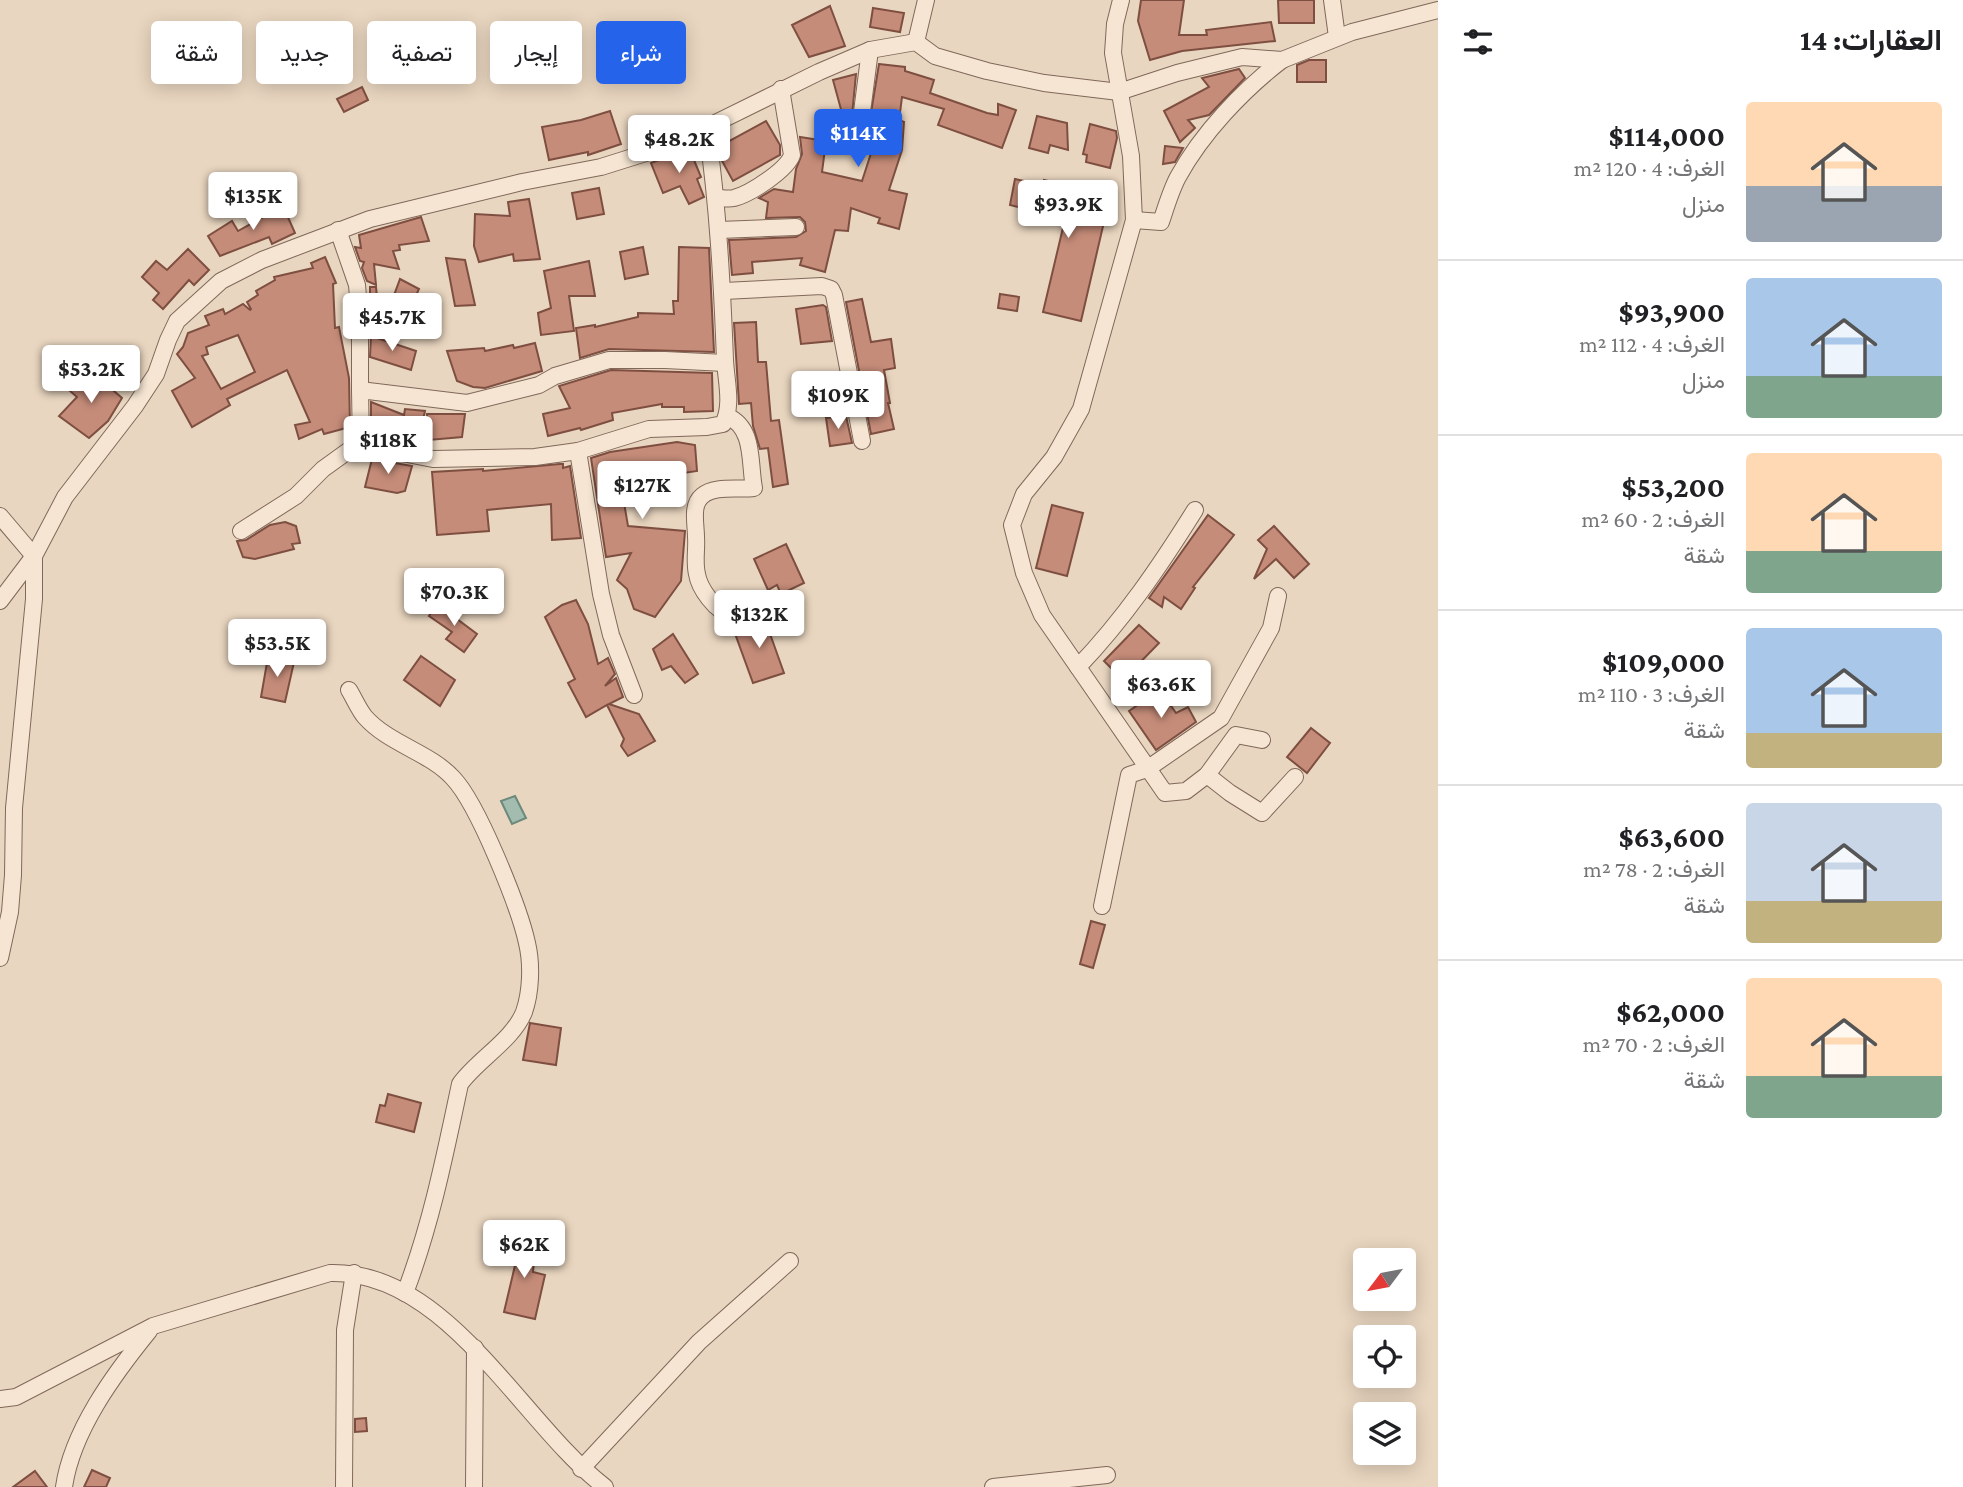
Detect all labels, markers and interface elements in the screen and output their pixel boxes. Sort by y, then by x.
chip: شقة [151,21,242,84]
chip: جديد [256,21,353,84]
chip: تصفية [367,21,476,84]
chip: إيجار [490,21,582,84]
chip: شراء [596,21,686,84]
icon: filters [1459,23,1497,61]
text: العقارات: 14 [1800,23,1942,56]
pin: $114K [809,110,907,169]
pin: $48.2K [622,116,736,175]
text: $114K [830,119,886,145]
text: $114,000 [1609,119,1725,152]
text: $48.2K [644,125,714,151]
icon: home [1802,130,1886,214]
text: الغرف: 4 · 120 m² [1574,155,1725,181]
pin: $135K [204,173,302,232]
pin: $93.9K [1011,180,1125,240]
text: $135K [224,182,282,208]
text: $93.9K [1034,190,1102,216]
text: منزل [1682,191,1725,217]
pin: $45.7K [335,294,449,353]
text: $93,900 [1619,295,1725,328]
text: $45.7K [359,303,425,329]
icon: home [1802,306,1886,390]
text: الغرف: 4 · 112 m² [1579,331,1725,357]
pin: $53.2K [34,346,148,405]
text: $53.2K [58,355,124,381]
text: منزل [1682,367,1725,393]
pin: $109K [789,372,887,431]
text: $109K [807,381,869,407]
pin: $118K [339,416,437,476]
text: $118K [360,426,416,452]
pin: $127K [593,462,691,521]
text: $53,200 [1621,470,1725,503]
text: $127K [613,471,671,497]
icon: home [1802,481,1886,565]
text: الغرف: 2 · 60 m² [1581,506,1725,532]
text: شقة [1683,542,1725,568]
pin: $70.3K [397,568,511,628]
text: $70.3K [420,578,488,604]
pin: $132K [710,590,808,650]
text: $132K [730,600,788,626]
pin: $53.5K [220,620,334,679]
text: $53.5K [244,629,310,655]
text: $109,000 [1602,645,1725,678]
icon: home [1802,656,1886,740]
pin: $63.6K [1104,660,1218,720]
text: $63.6K [1127,670,1195,696]
text: الغرف: 3 · 110 m² [1578,681,1725,707]
text: شقة [1683,717,1725,743]
text: $63,600 [1619,820,1725,853]
icon: home [1802,831,1886,915]
text: الغرف: 2 · 78 m² [1583,856,1725,882]
text: شقة [1683,892,1725,918]
text: $62,000 [1616,995,1725,1028]
icon: home [1802,1006,1886,1090]
text: الغرف: 2 · 70 m² [1583,1031,1725,1057]
text: شقة [1683,1067,1725,1093]
pin: $62K [483,1220,565,1280]
text: $62K [499,1230,549,1256]
north arrow [1353,1248,1416,1311]
map controls [1353,1248,1416,1465]
button: locate [1353,1325,1416,1388]
button: layers [1353,1402,1416,1465]

